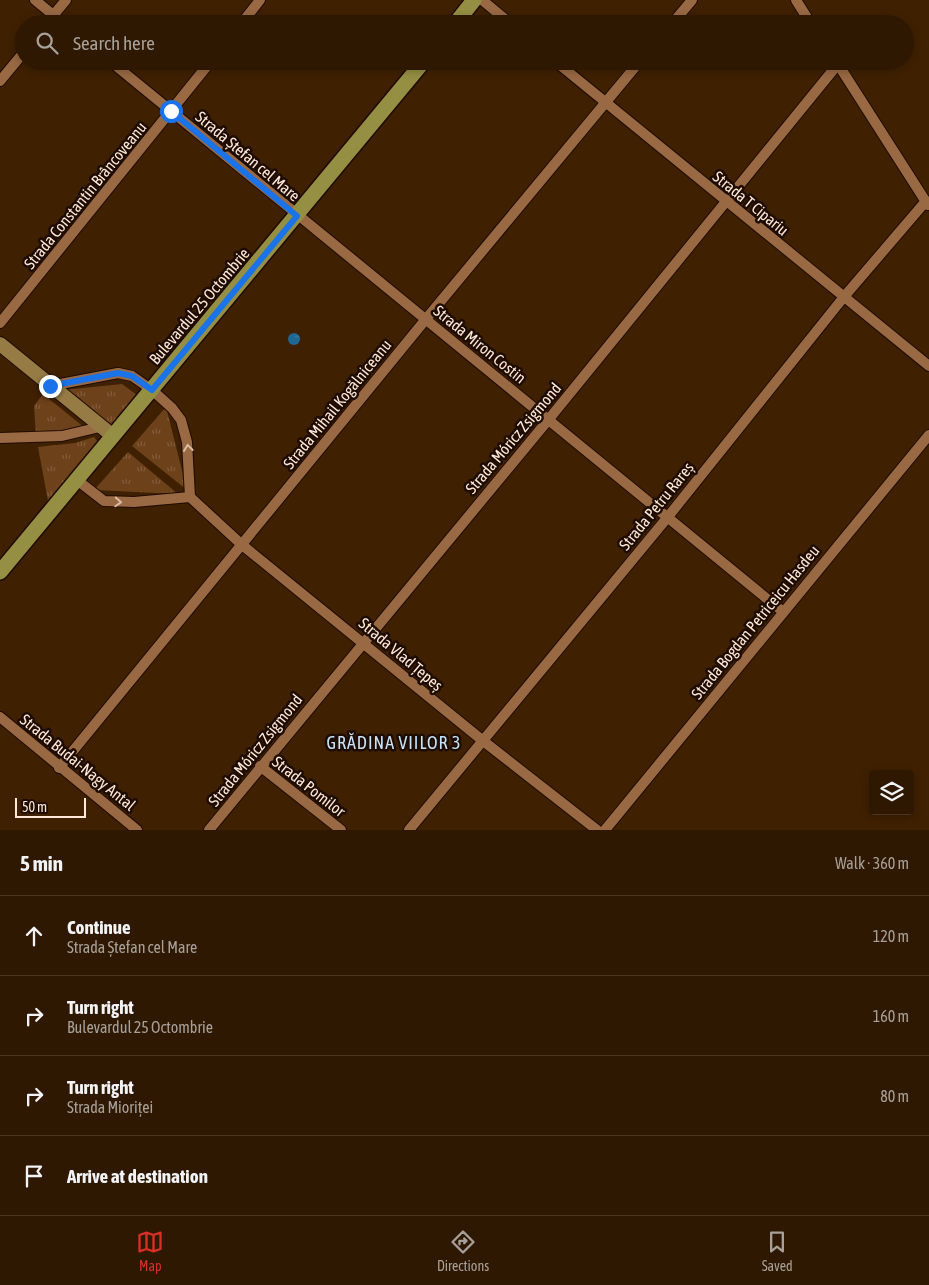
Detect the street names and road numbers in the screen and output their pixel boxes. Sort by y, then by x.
street label: Strada Ștefan cel Mare [192,107,304,206]
street label: Strada Constantin Brâncoveanu [20,118,150,272]
street label: Strada T Cipariu [709,167,792,240]
street label: Bulevardul 25 Octombrie [145,244,253,368]
street label: Strada Miron Costin [430,301,530,387]
street label: Strada Mihail Kogălniceanu [279,336,395,473]
street label: Strada Móricz Zsigmond [462,379,565,498]
street label: Strada Petru Rareș [615,458,698,554]
street label: Strada Bogdan Petriceicu Hasdeu [687,541,823,703]
street label: Strada Vlad Țepeș [355,614,447,695]
street label: Strada Móricz Zsigmond [204,690,306,810]
street label: Strada Budai-Nagy Antal [16,710,140,815]
street label: Strada Pomilor [269,752,349,820]

